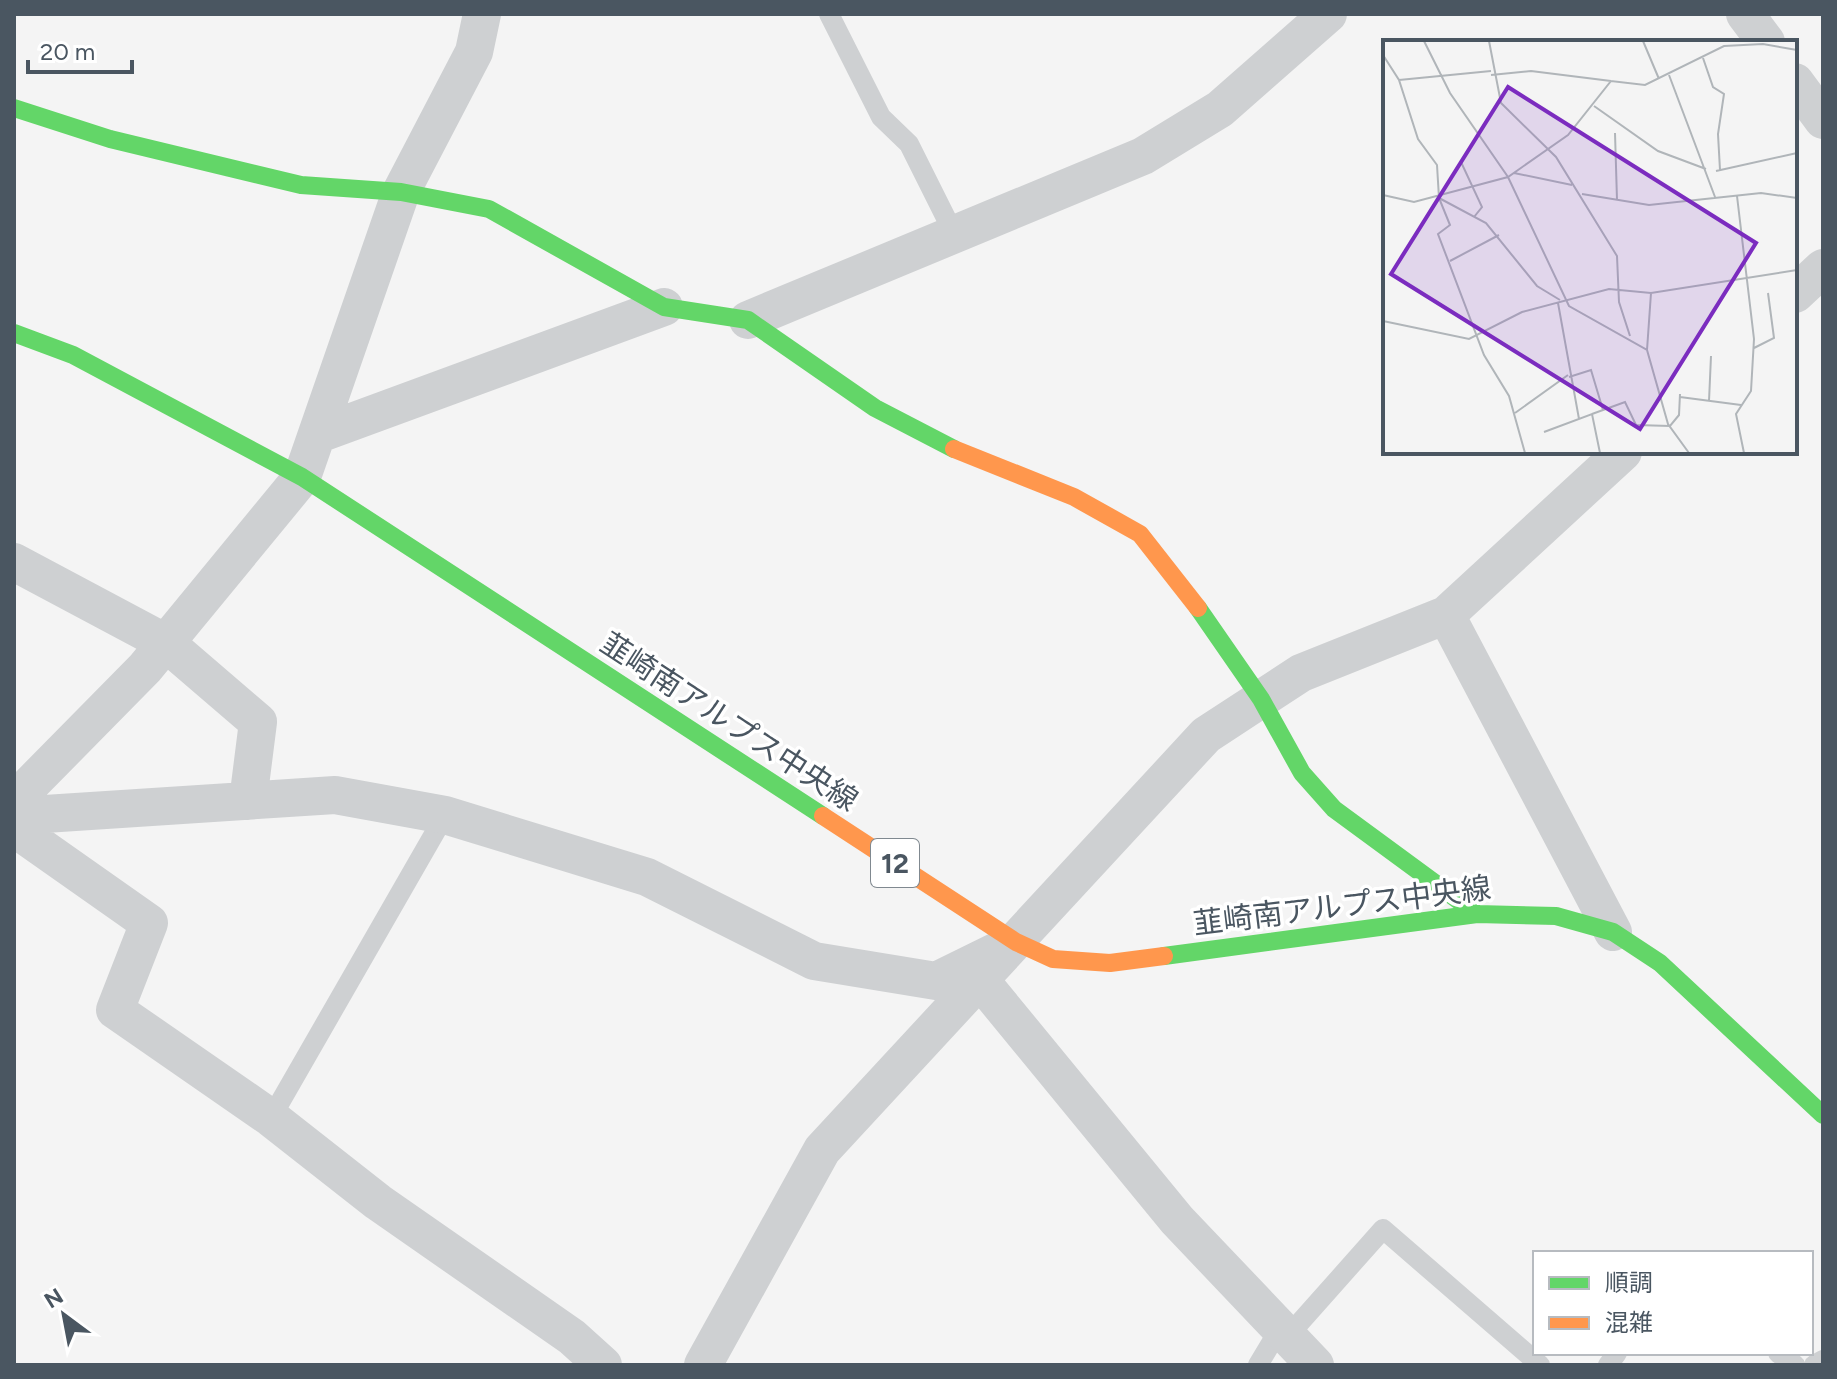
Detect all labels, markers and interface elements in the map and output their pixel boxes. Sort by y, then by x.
scale bar [28,24,132,74]
text: 20 m [40,37,95,66]
inset map [1383,40,1797,454]
street label: 韮崎南アルプス中央線 [594,624,865,819]
road number: 12 [871,839,919,887]
street label: 韮崎南アルプス中央線 [1191,869,1493,942]
legend [1533,1251,1813,1355]
text: 順調 [1605,1268,1653,1297]
north arrow [24,1275,104,1355]
text: N [39,1283,68,1314]
text: 混雑 [1605,1308,1653,1337]

